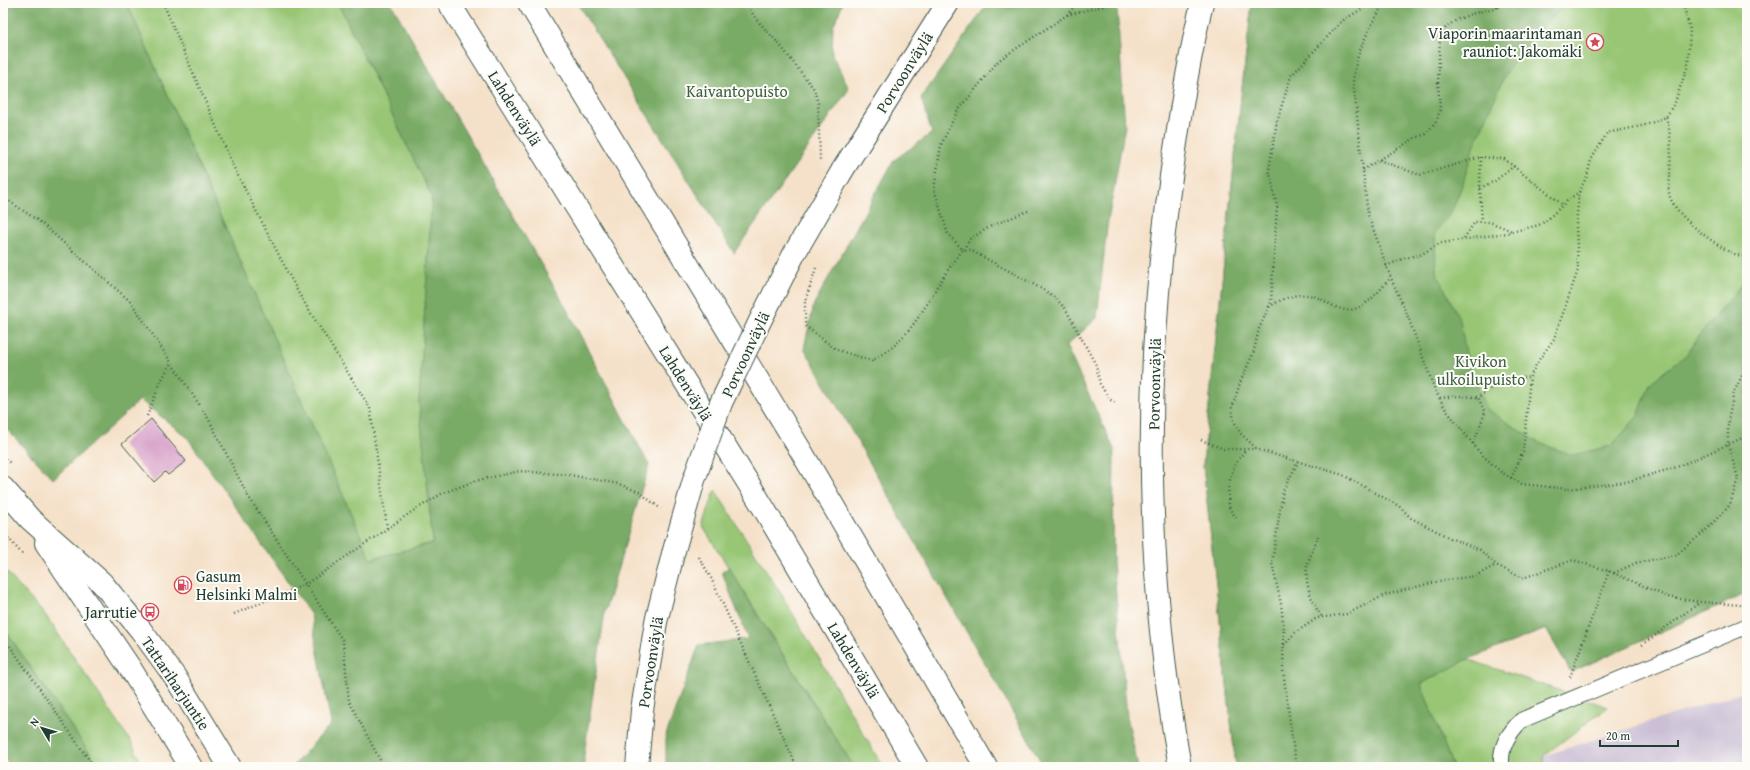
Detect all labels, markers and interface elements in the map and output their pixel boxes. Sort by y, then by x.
place label: Viaporin maarintaman rauniot: Jakomäki [1428,21,1583,63]
street label: Porvoonväylä [869,26,939,117]
place icon: Viaporin maarintaman rauniot: Jakomäki [1585,32,1605,52]
street label: Lahdenväylä [482,66,548,151]
park label: Kaivantopuisto [686,79,788,103]
street label: Porvoonväylä [715,307,775,401]
street label: Porvoonväylä [1141,337,1167,430]
street label: Lahdenväylä [653,341,719,426]
park label: Kivikon ulkoilupuisto [1437,349,1525,391]
place label: Gasum Helsinki Malmi [196,564,298,606]
fuel station icon: Gasum Helsinki Malmi [173,575,193,595]
place label: Jarrutie [83,600,137,624]
bus stop icon: Jarrutie [140,602,160,622]
street label: Porvoonväylä [631,614,669,709]
street label: Lahdenväylä [822,617,886,703]
street label: Tattariharjuntie [136,631,216,735]
north arrow [22,708,62,748]
text: N [26,714,43,730]
scale bar [1600,722,1678,748]
text: 20 m [1606,727,1630,744]

